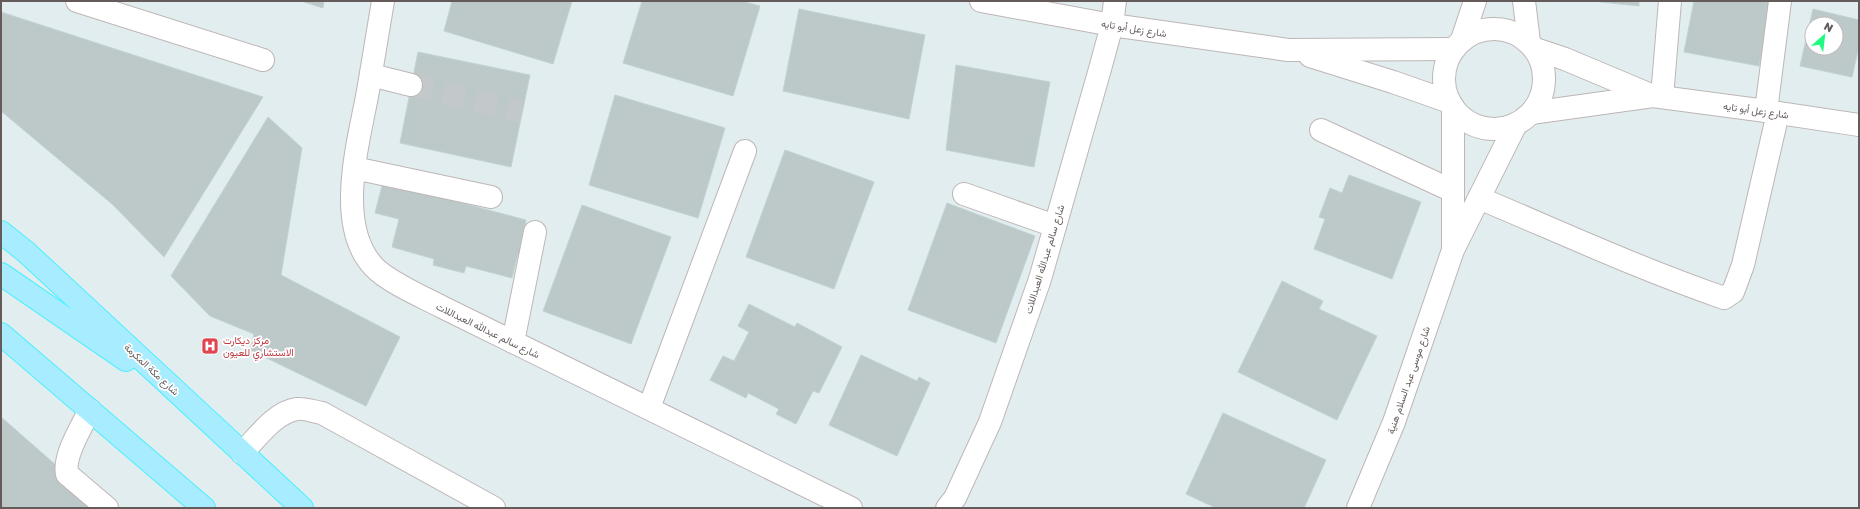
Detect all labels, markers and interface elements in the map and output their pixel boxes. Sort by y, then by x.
north arrow [1804,16,1844,56]
street label: شارع زعل أبو تايه [1100,17,1168,40]
text: N [1822,19,1836,34]
street label: شارع زعل أبو تايه [1722,99,1790,122]
street label: شارع سالم عبدالله العبداللات [1022,203,1067,315]
street label: شارع سالم عبدالله العبداللات [434,300,542,361]
street label: شارع موسى عبد السلام هنية [1384,325,1433,436]
place label: مركز ديكارت الاستشاري للعيون [223,334,294,361]
hospital icon: مركز ديكارت الاستشاري للعيون [200,336,220,356]
street label: شارع مكة المكرمة [121,341,182,398]

